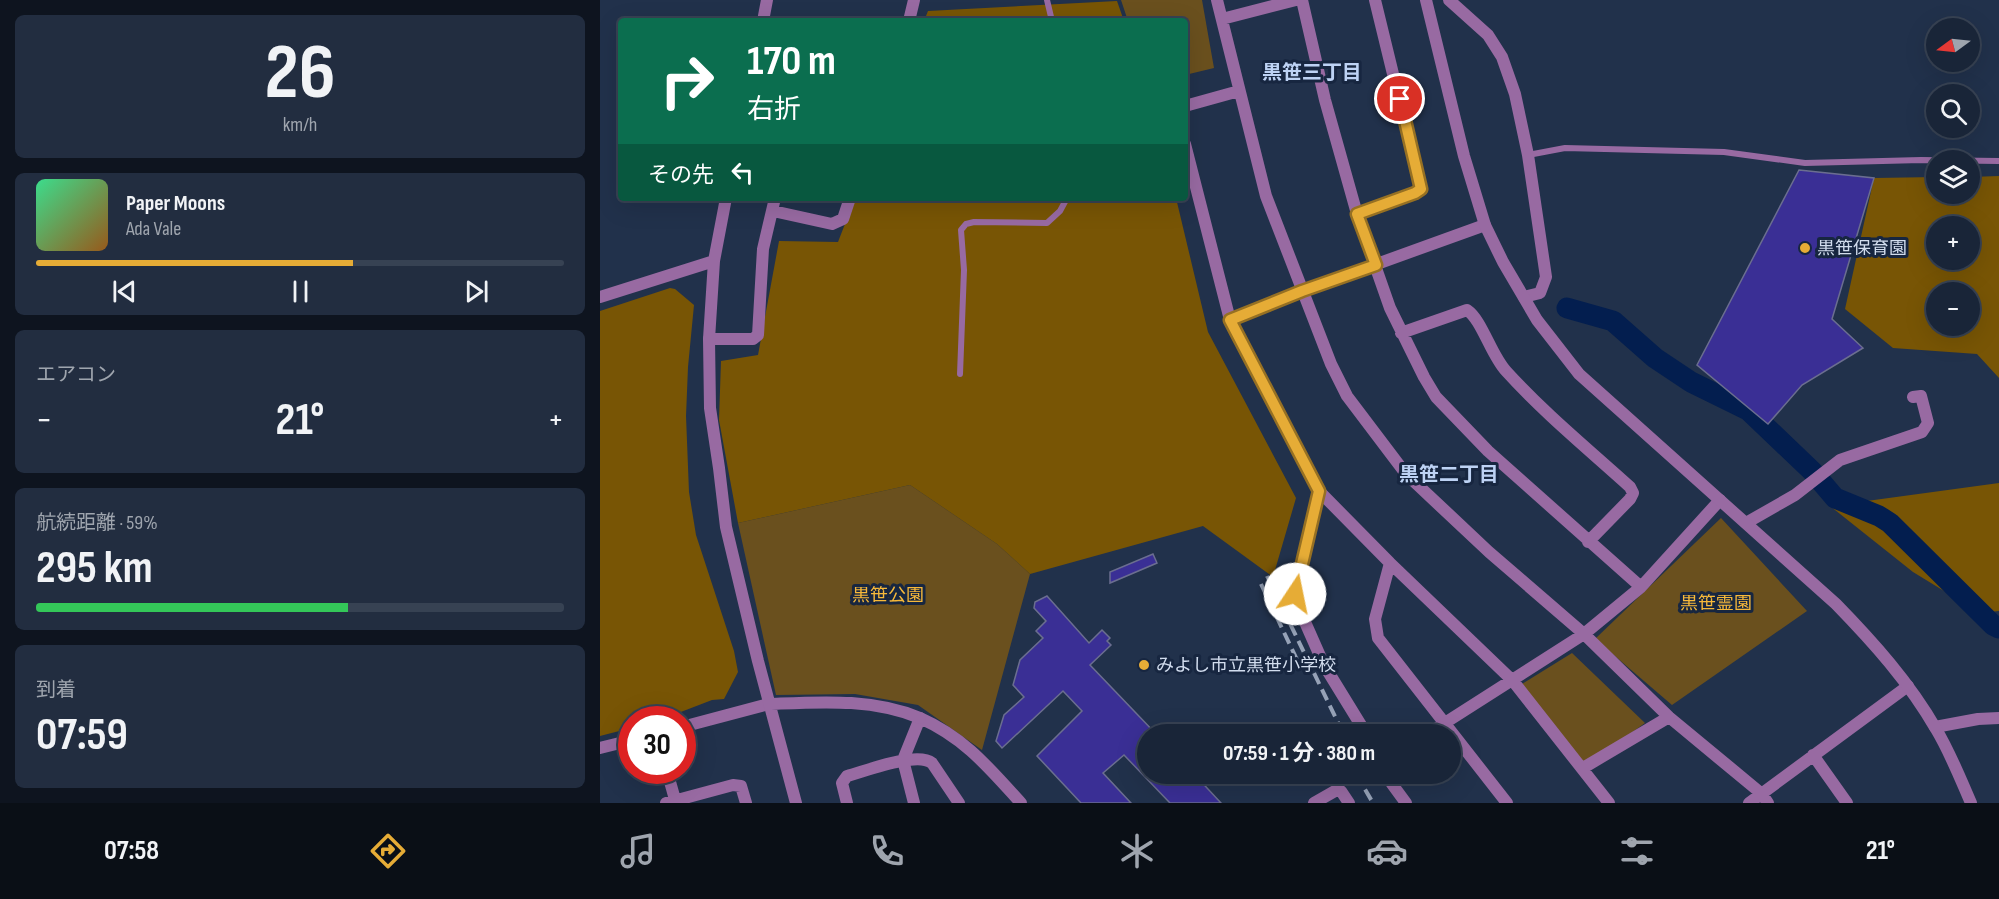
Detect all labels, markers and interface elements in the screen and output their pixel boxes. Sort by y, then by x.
north arrow [1926,18,1980,72]
map controls [1926,18,1980,336]
text: 26 [265,27,335,120]
text: 170 m [747,36,836,87]
icon: right [648,42,726,120]
district label: 黒笹三丁目 [1262,61,1362,85]
pin [1374,73,1425,124]
icon: arrive [1383,82,1416,115]
button: search [1926,84,1980,138]
text: 右折 [747,94,801,126]
text: km/h [283,113,317,137]
button: layers [1926,150,1980,204]
icon: left [726,156,759,189]
text: その先 [648,162,714,189]
text: Paper Moons [126,190,225,217]
button: + [1926,216,1980,270]
text: Ada Vale [126,217,181,241]
place label: 黒笹保育園 [1817,238,1907,259]
marker: 黒笹保育園 [1798,241,1812,255]
icon: previous [108,275,141,308]
icon: pause [284,275,317,308]
icon: next [460,275,493,308]
button: − [1926,282,1980,336]
text: エアコン [36,363,116,387]
text: 21° [276,393,324,448]
text: − [36,400,52,440]
text: + [548,400,564,440]
district label: 黒笹二丁目 [1399,463,1499,487]
text: 航続距離 · 59% [36,511,158,535]
text: 295 km [36,541,153,596]
position arrow [1263,562,1327,626]
park label: 黒笹公園 [852,585,924,606]
park label: 黒笹霊園 [1680,593,1752,614]
place label: みよし市立黒笹小学校 [1156,655,1336,676]
marker: みよし市立黒笹小学校 [1137,658,1151,672]
text: 到着 [36,678,76,702]
speed limit sign: 30 [618,706,696,784]
text: 07:59 [36,708,128,763]
text: 07:59 · 1 分 · 380 m [1223,740,1375,767]
icon: directions [367,830,409,872]
icon: music [617,830,659,872]
icon: phone [866,830,908,872]
icon: climate [1116,830,1158,872]
icon: car [1366,830,1408,872]
icon: filters [1616,830,1658,872]
text: 07:58 [104,835,159,867]
text: 21° [1866,835,1895,867]

